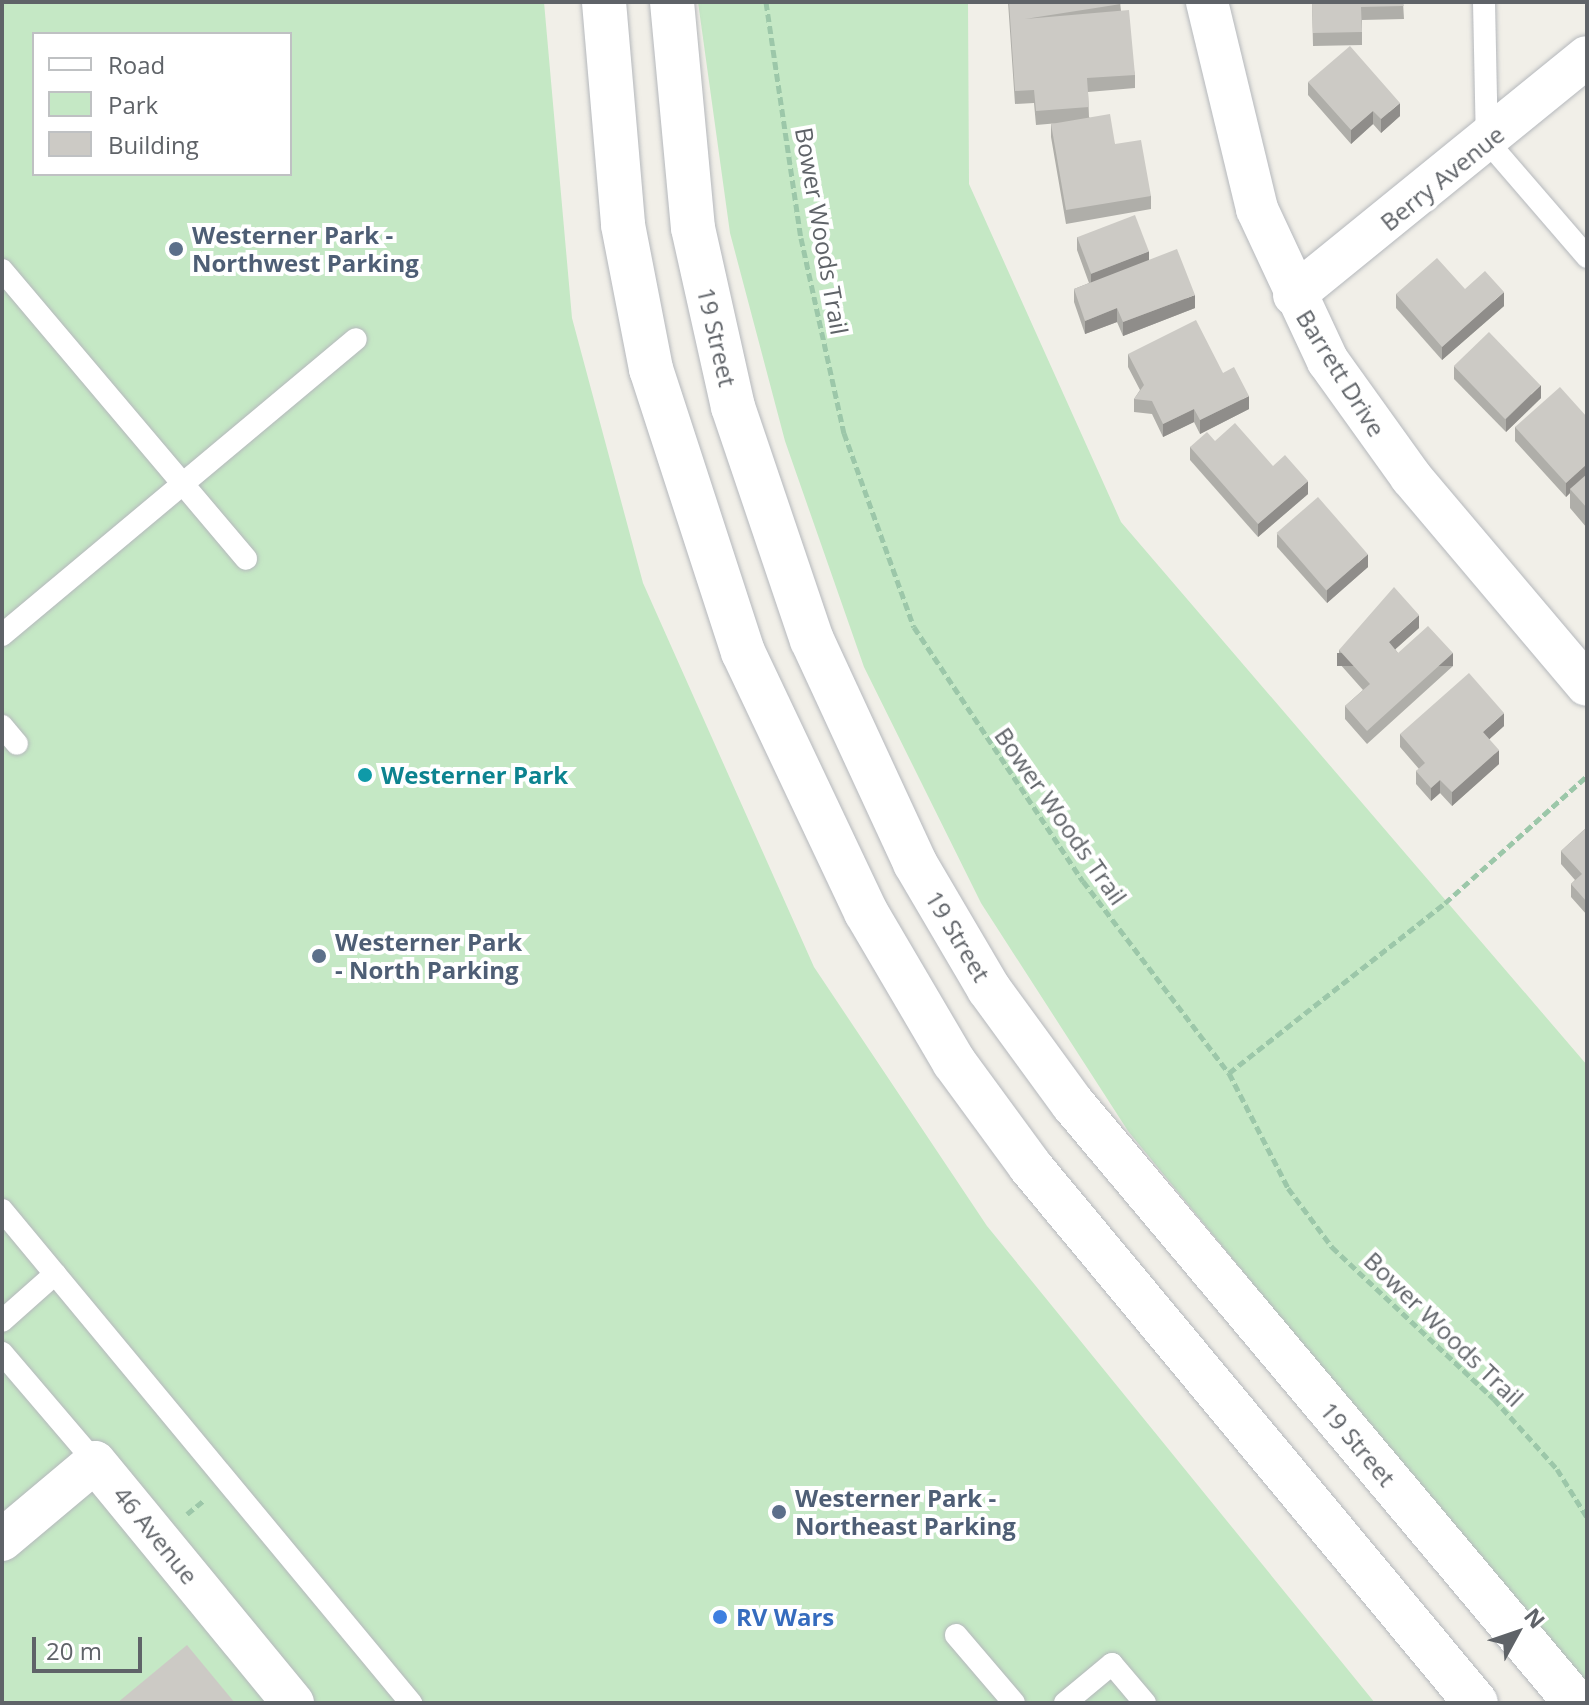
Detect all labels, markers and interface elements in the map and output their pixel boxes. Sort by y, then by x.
legend [32,32,292,176]
text: Road [108,48,165,81]
text: Park [108,88,158,121]
street label: Berry Avenue [1374,119,1510,237]
street label: Bower Woods Trail [790,125,854,337]
text: Building [108,128,199,161]
place label: Westerner Park - Northwest Parking [192,221,419,277]
marker: Westerner Park - Northwest Parking [167,240,185,258]
street label: 19 Street [692,285,742,389]
street label: Barrett Drive [1291,304,1391,442]
street label: Bower Woods Trail [989,722,1133,910]
place label: Westerner Park [381,761,568,789]
marker: Westerner Park [356,766,374,784]
street label: 19 Street [920,885,996,987]
place label: Westerner Park - North Parking [335,928,522,984]
marker: Westerner Park - North Parking [310,947,328,965]
street label: Bower Woods Trail [1358,1246,1530,1412]
street label: 19 Street [1315,1396,1401,1492]
street label: 46 Avenue [108,1480,204,1590]
place label: Westerner Park - Northeast Parking [795,1484,1016,1540]
marker: Westerner Park - Northeast Parking [770,1503,788,1521]
north arrow [1477,1593,1557,1673]
text: N [1518,1601,1553,1634]
place label: RV Wars [736,1603,834,1631]
marker: RV Wars [711,1608,729,1626]
scale bar [36,1621,146,1671]
text: 20 m [46,1634,102,1667]

